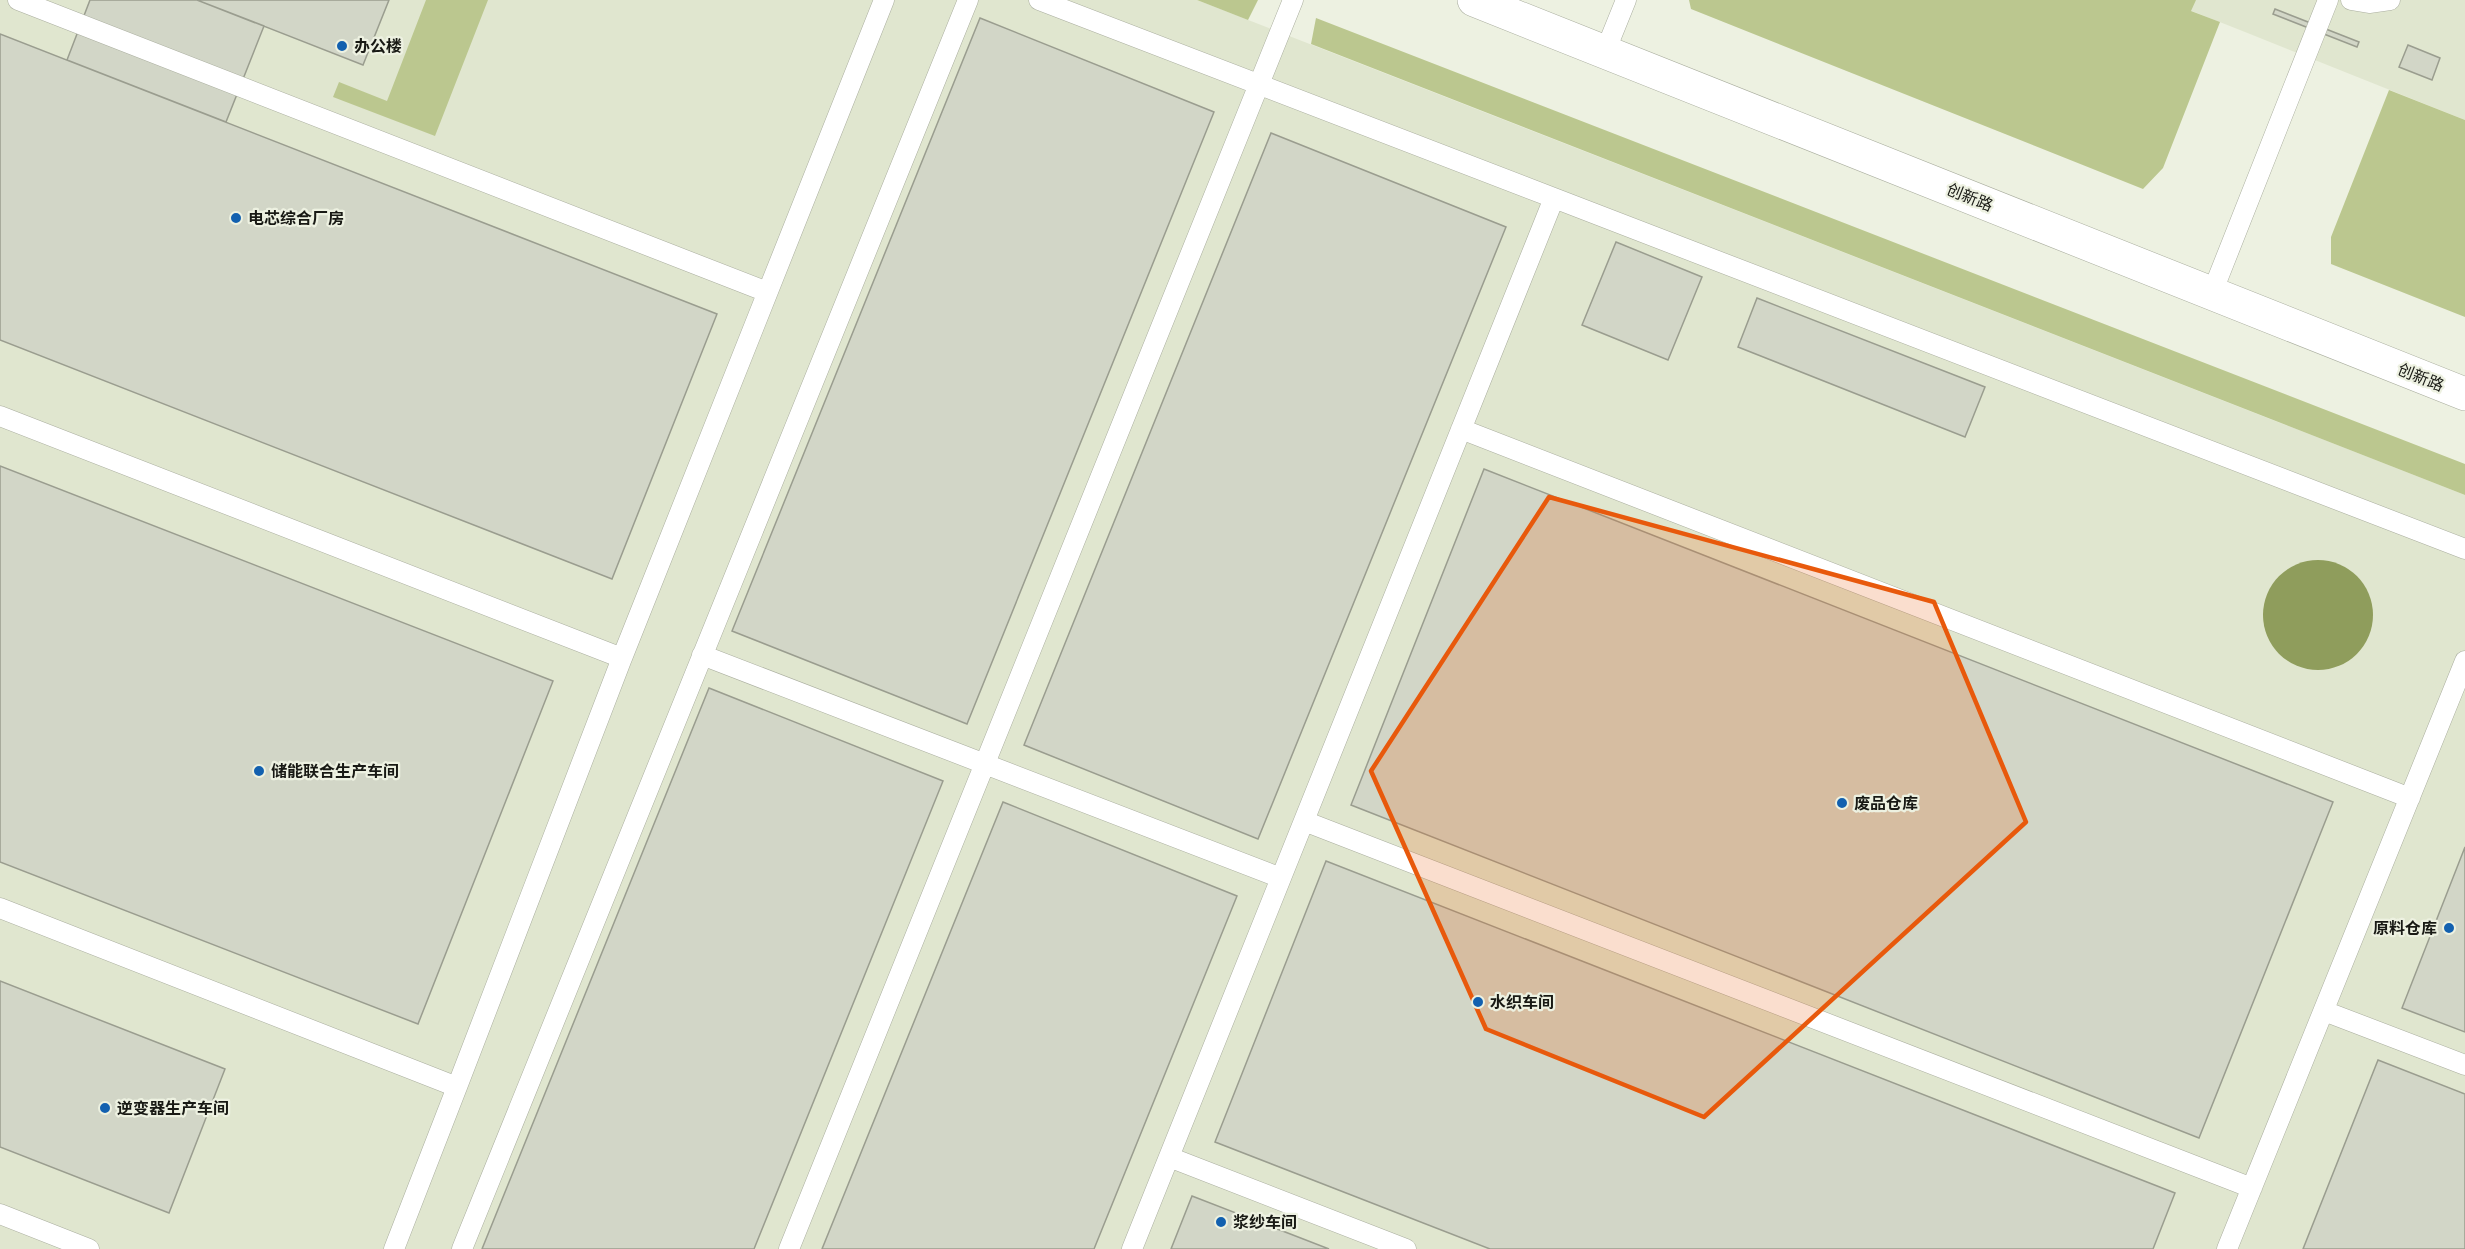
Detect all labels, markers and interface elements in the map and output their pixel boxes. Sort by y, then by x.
place label: 办公楼 [354,37,402,56]
marker: 办公楼 [335,39,349,53]
street label: 创新路 [1944,180,1996,215]
place label: 电芯综合厂房 [248,209,344,228]
marker: 电芯综合厂房 [229,211,243,225]
street label: 创新路 [2395,360,2447,395]
place label: 储能联合生产车间 [271,762,399,781]
marker: 储能联合生产车间 [252,764,266,778]
place label: 废品仓库 [1854,794,1918,813]
marker: 废品仓库 [1835,796,1849,810]
place label: 原料仓库 [2373,919,2437,938]
marker: 原料仓库 [2442,921,2456,935]
place label: 水织车间 [1490,993,1554,1012]
marker: 水织车间 [1471,995,1485,1009]
place label: 逆变器生产车间 [117,1099,229,1118]
marker: 逆变器生产车间 [98,1101,112,1115]
place label: 浆纱车间 [1233,1213,1297,1232]
marker: 浆纱车间 [1214,1215,1228,1229]

